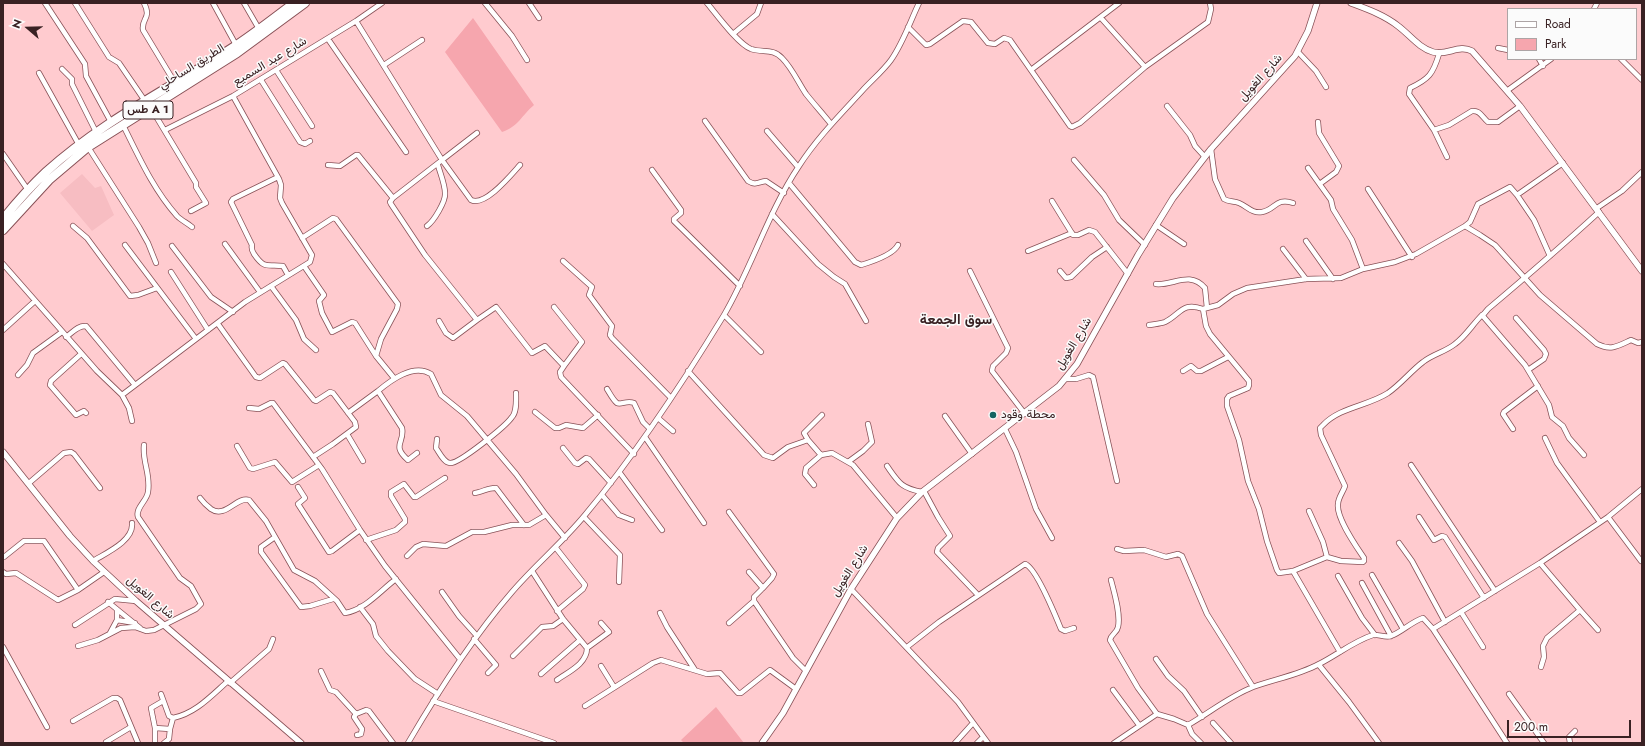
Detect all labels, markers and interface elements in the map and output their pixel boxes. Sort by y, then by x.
north arrow [8,8,48,48]
legend [1507,8,1637,60]
text: Road [1545,15,1571,33]
text: N [8,17,26,31]
street label: شارع عبد السميع [230,34,310,90]
text: Park [1545,35,1566,53]
street label: الطريق الساحلي [157,41,227,93]
street label: شارع الغويل [1236,51,1286,105]
road number: طس A 1 [123,101,173,119]
district label: سوق الجمعة [920,313,992,329]
street label: شارع الغويل [1053,315,1095,373]
place label: محطة وقود [1001,408,1055,422]
marker: محطة وقود [988,410,998,420]
street label: شارع الغويل [828,542,872,600]
street label: شارع الغويل [123,573,177,623]
scale bar [1509,712,1633,738]
text: 200 m [1514,718,1548,736]

